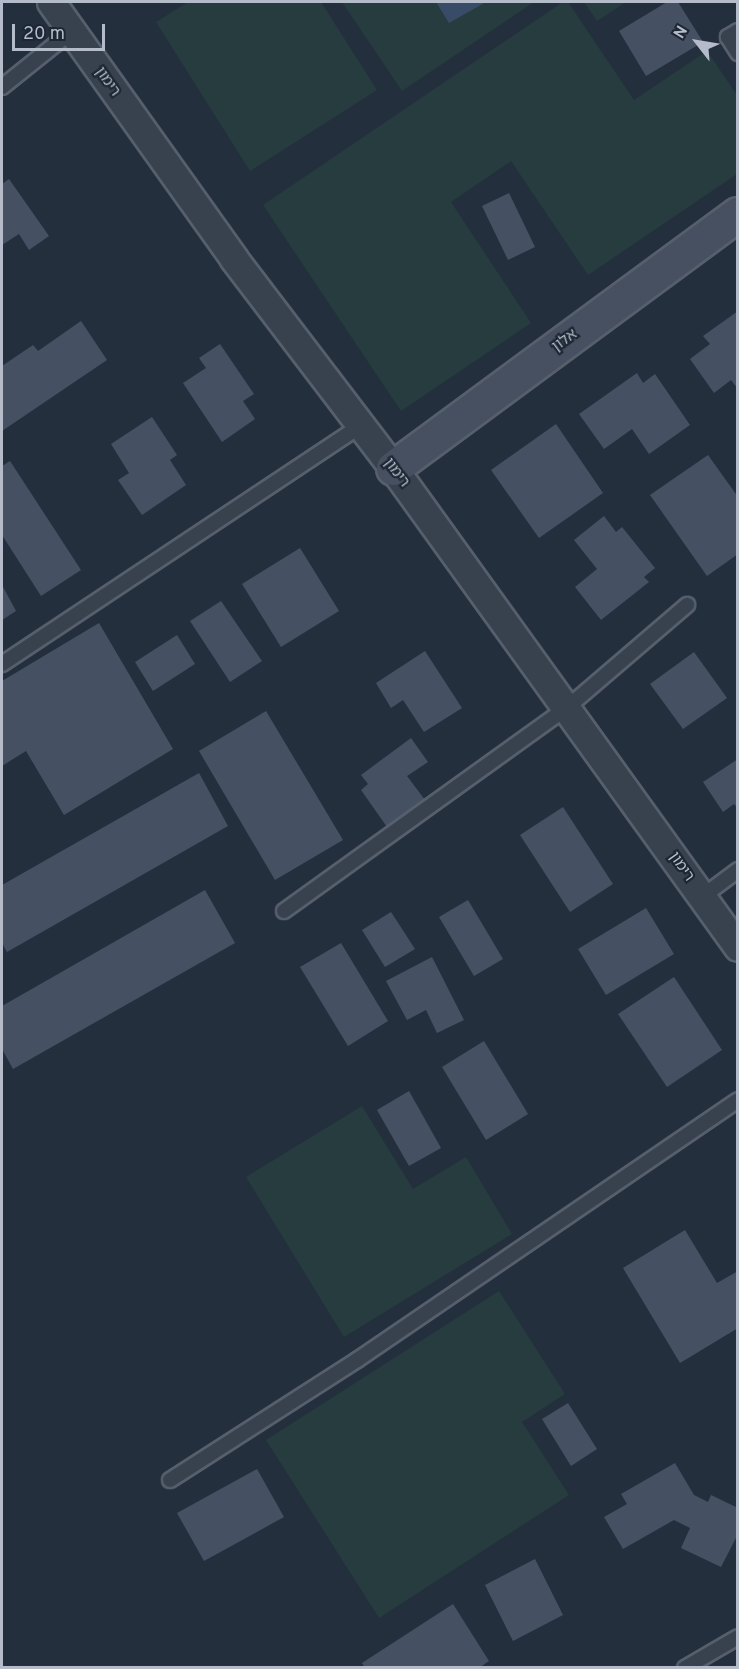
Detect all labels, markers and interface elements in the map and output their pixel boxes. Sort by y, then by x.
scale bar [15,12,108,50]
north arrow [667,12,727,72]
text: 20 m [23,23,65,46]
text: N [670,23,693,43]
street label: רימון [91,64,123,100]
street label: אלון [549,326,581,356]
street label: רימון [379,455,413,491]
street label: רימון [665,849,697,885]

